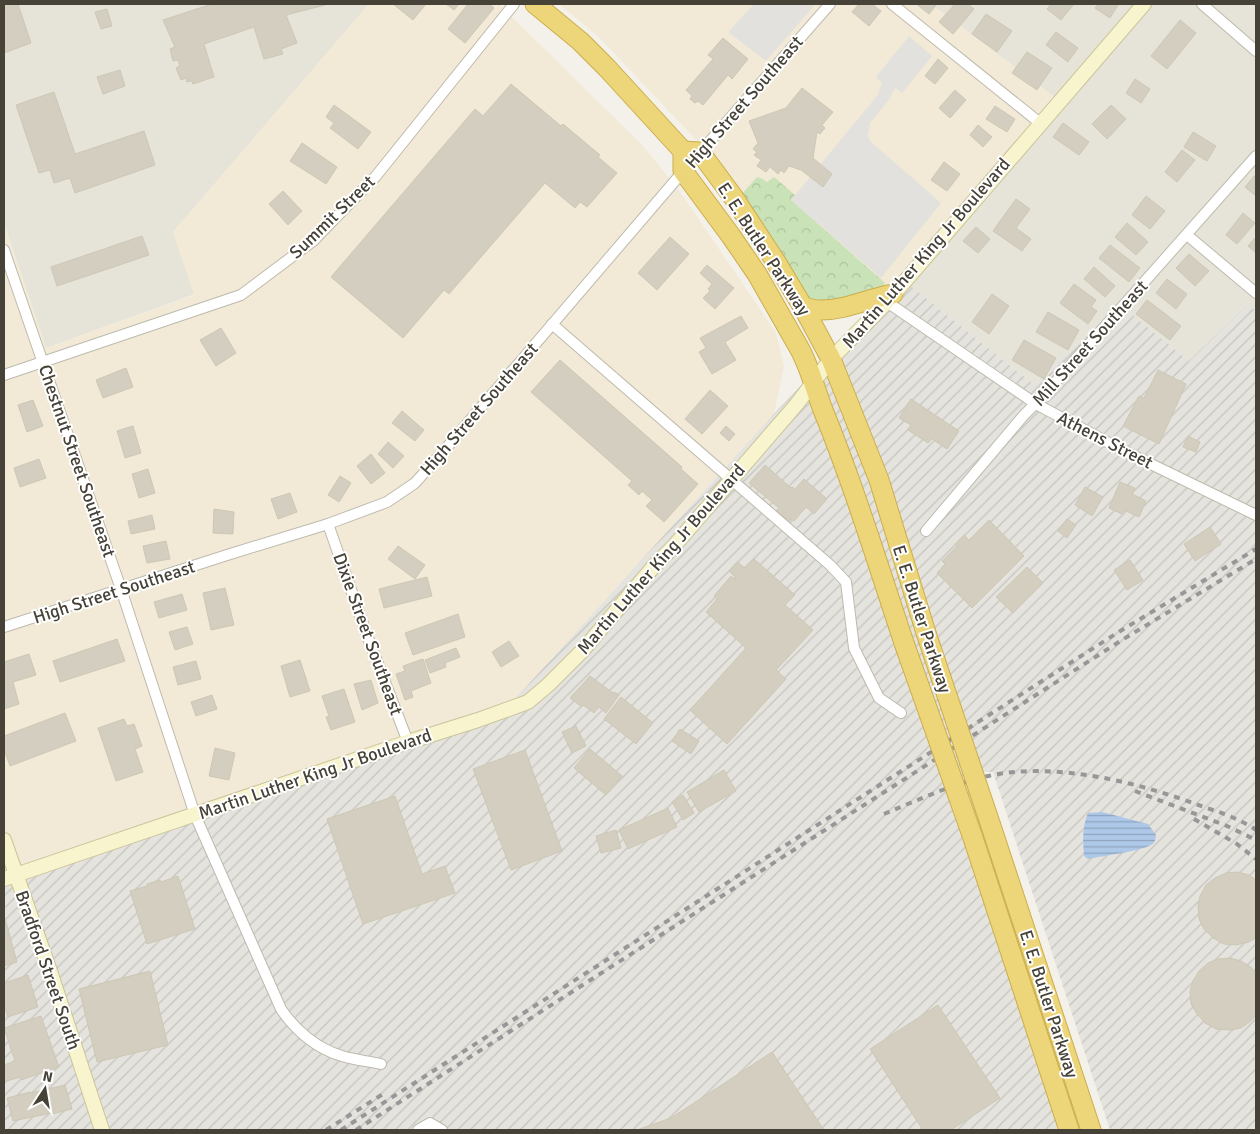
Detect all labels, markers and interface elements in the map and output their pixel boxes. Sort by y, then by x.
street label: High Street Southeast [680,31,808,173]
street label: Martin Luther King Jr Boulevard [837,153,1015,353]
street label: Summit Street [285,171,379,263]
street label: E. E. Butler Parkway [713,178,816,320]
street label: Mill Street Southeast [1028,275,1152,411]
street label: High Street Southeast [415,338,543,480]
street label: Chestnut Street Southeast [34,362,120,560]
street label: Athens Street [1054,407,1156,473]
street label: Martin Luther King Jr Boulevard [572,459,750,659]
street label: E. E. Butler Parkway [888,542,956,696]
street label: Dixie Street Southeast [328,550,408,718]
street label: High Street Southeast [30,555,198,629]
street label: Martin Luther King Jr Boulevard [196,724,434,824]
street label: Bradford Street South [10,887,86,1053]
street label: E. E. Butler Parkway [1015,927,1083,1081]
north arrow [20,1064,70,1114]
text: N [41,1067,54,1086]

